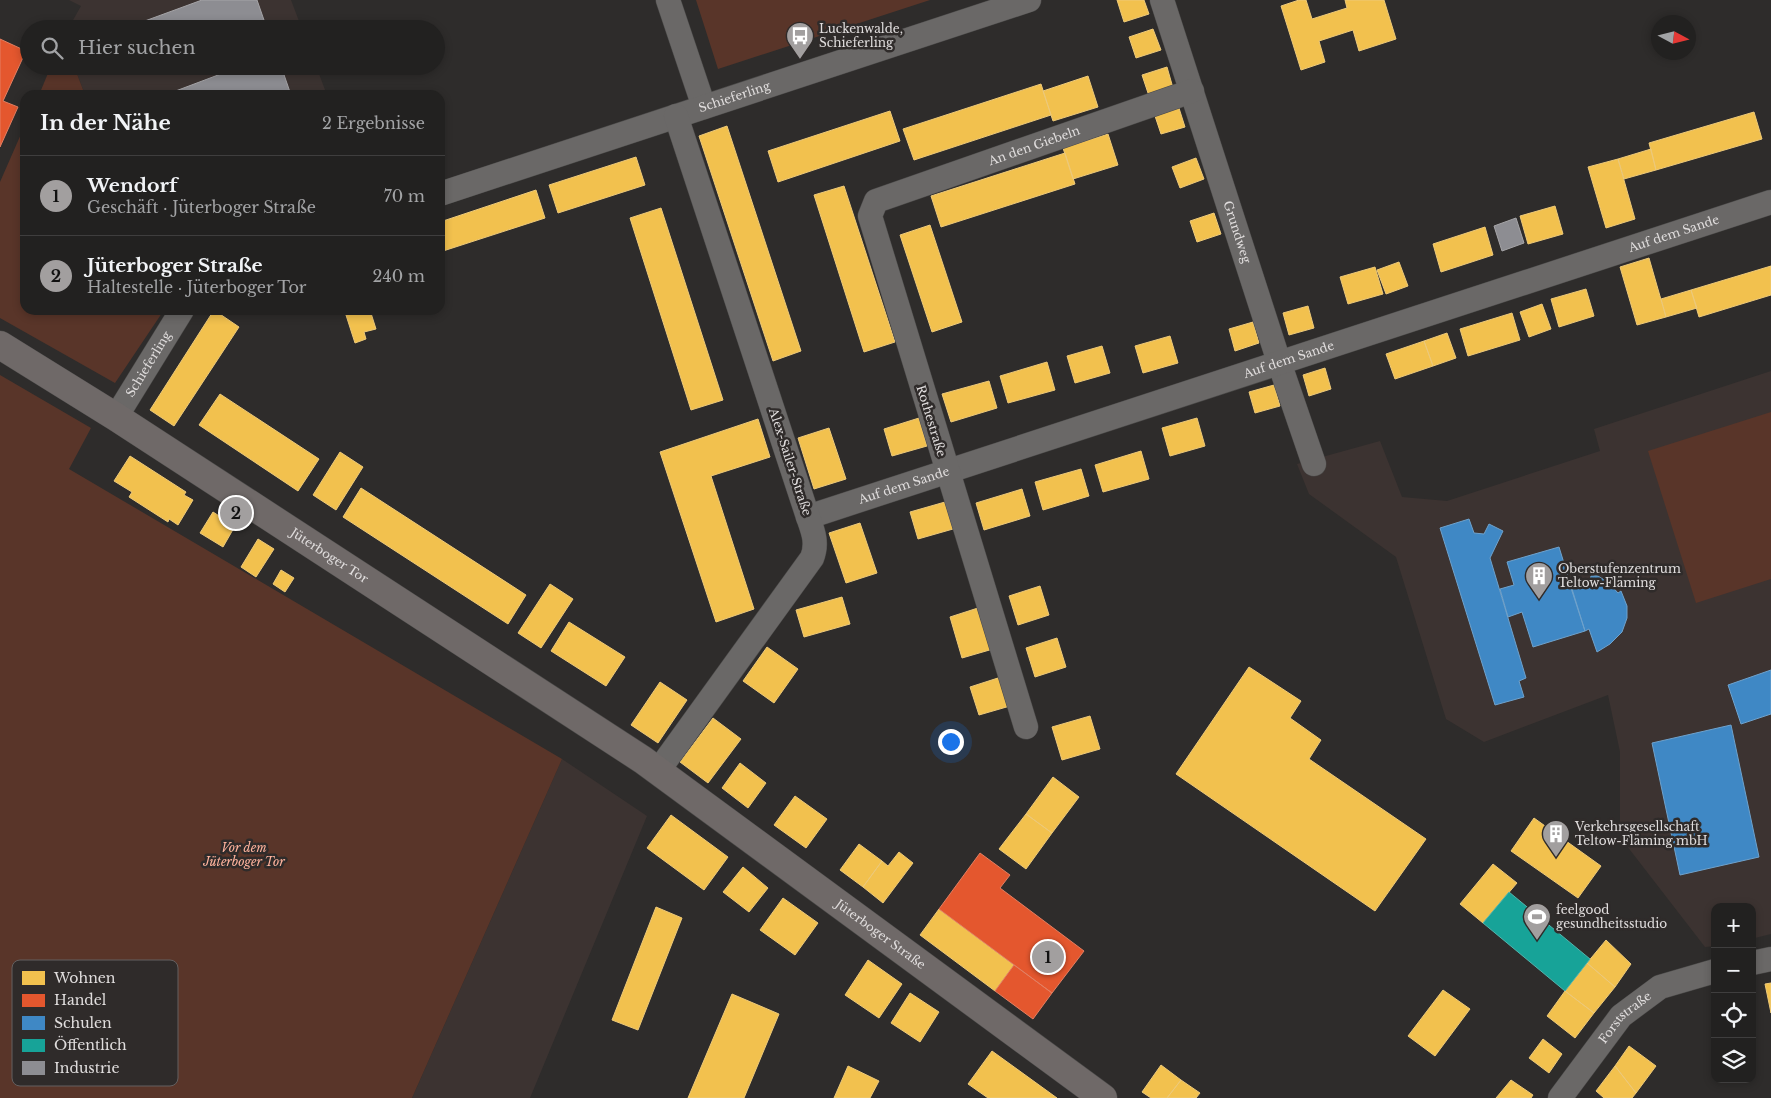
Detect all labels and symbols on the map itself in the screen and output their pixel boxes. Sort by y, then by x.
north arrow [1651,15,1696,60]
bus stop icon: Luckenwalde, Schieferling [785,21,815,60]
place label: Luckenwalde, Schieferling [819,21,903,50]
street label: Schieferling [697,78,773,115]
street label: An den Giebeln [985,123,1082,169]
street label: Grundweg [1220,199,1255,266]
street label: Auf dem Sande [1625,211,1721,255]
street label: Schieferling [122,328,174,400]
street label: Auf dem Sande [1241,337,1336,381]
street label: Rothestraße [913,383,950,459]
street label: Alex-Sailer-Straße [766,405,815,518]
street label: Auf dem Sande [856,463,951,507]
pin: 2 [220,494,252,532]
street label: Jüterboger Tor [286,524,372,586]
building icon: Oberstufenzentrum Teltow-Fläming [1524,561,1554,600]
place label: Oberstufenzentrum Teltow-Fläming [1558,561,1681,590]
your location [938,729,964,755]
building icon: Verkehrsgesellschaft Teltow-Fläming mbH [1541,819,1571,858]
place label: Verkehrsgesellschaft Teltow-Fläming mbH [1574,819,1708,848]
park label: Vor dem Jüterboger Tor [202,840,285,869]
street label: Jüterboger Straße [831,895,929,972]
sports icon: feelgood gesundheitsstudio [1522,902,1552,941]
place label: feelgood gesundheitsstudio [1556,902,1667,931]
pin: 1 [1032,938,1064,976]
legend [12,960,178,1086]
text: Wohnen [53,969,116,987]
street label: Forststraße [1595,988,1654,1046]
text: Handel [54,991,107,1009]
text: Schulen [54,1014,112,1032]
text: Öffentlich [54,1035,127,1054]
text: Industrie [54,1059,119,1077]

